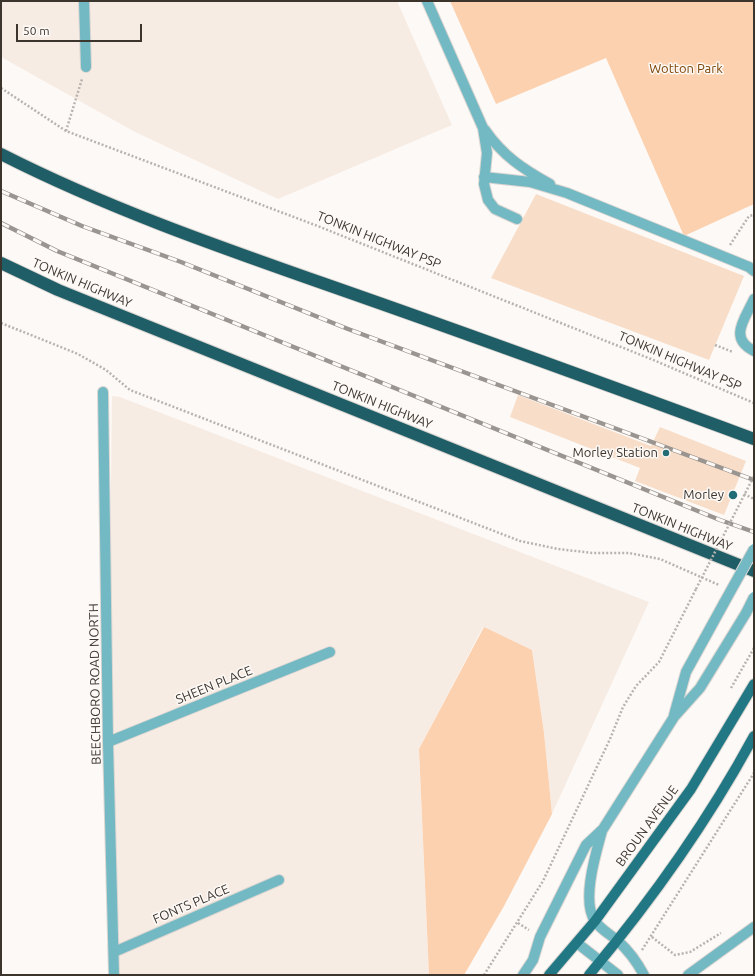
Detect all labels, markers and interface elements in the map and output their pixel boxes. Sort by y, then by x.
scale bar [18,16,144,42]
text: 50 m [23,24,50,37]
park label: Wotton Park [649,61,723,77]
street label: TONKIN HIGHWAY PSP [315,208,443,272]
street label: TONKIN HIGHWAY [30,255,134,311]
street label: TONKIN HIGHWAY PSP [616,328,744,394]
street label: TONKIN HIGHWAY [330,378,434,432]
place label: Morley Station [572,445,658,461]
marker: Morley Station [661,448,671,458]
place label: Morley [683,487,724,503]
marker: Morley [727,489,739,501]
street label: TONKIN HIGHWAY [630,500,734,554]
street label: BEECHBORO ROAD NORTH [86,603,104,765]
street label: SHEEN PLACE [174,663,254,707]
street label: BROUN AVENUE [612,782,682,870]
street label: FONTS PLACE [150,881,232,927]

